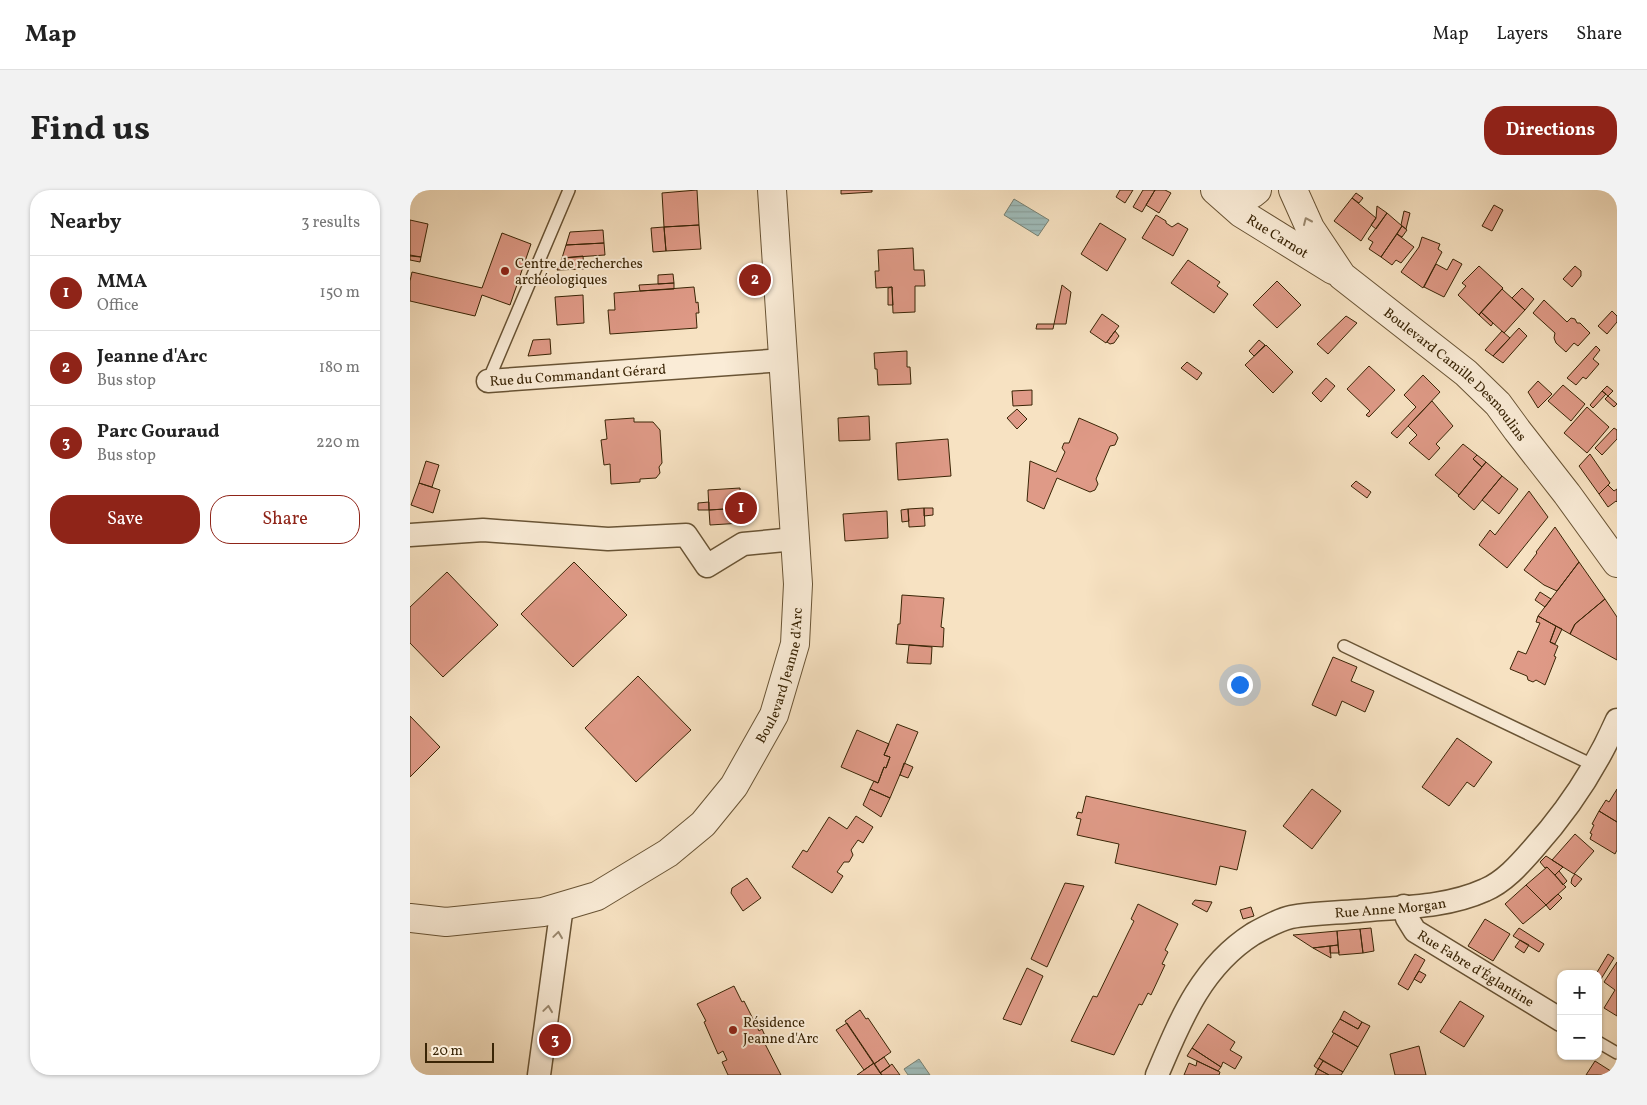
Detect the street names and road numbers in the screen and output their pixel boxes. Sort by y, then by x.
street label: Rue Carnot [1242,211,1312,264]
street label: Boulevard Camille Desmoulins [1379,304,1530,446]
street label: Rue du Commandant Gérard [489,360,667,392]
street label: Boulevard Jeanne d'Arc [752,607,808,747]
street label: Rue Anne Morgan [1334,894,1448,924]
street label: Rue Fabre d'Églantine [1413,926,1538,1013]

